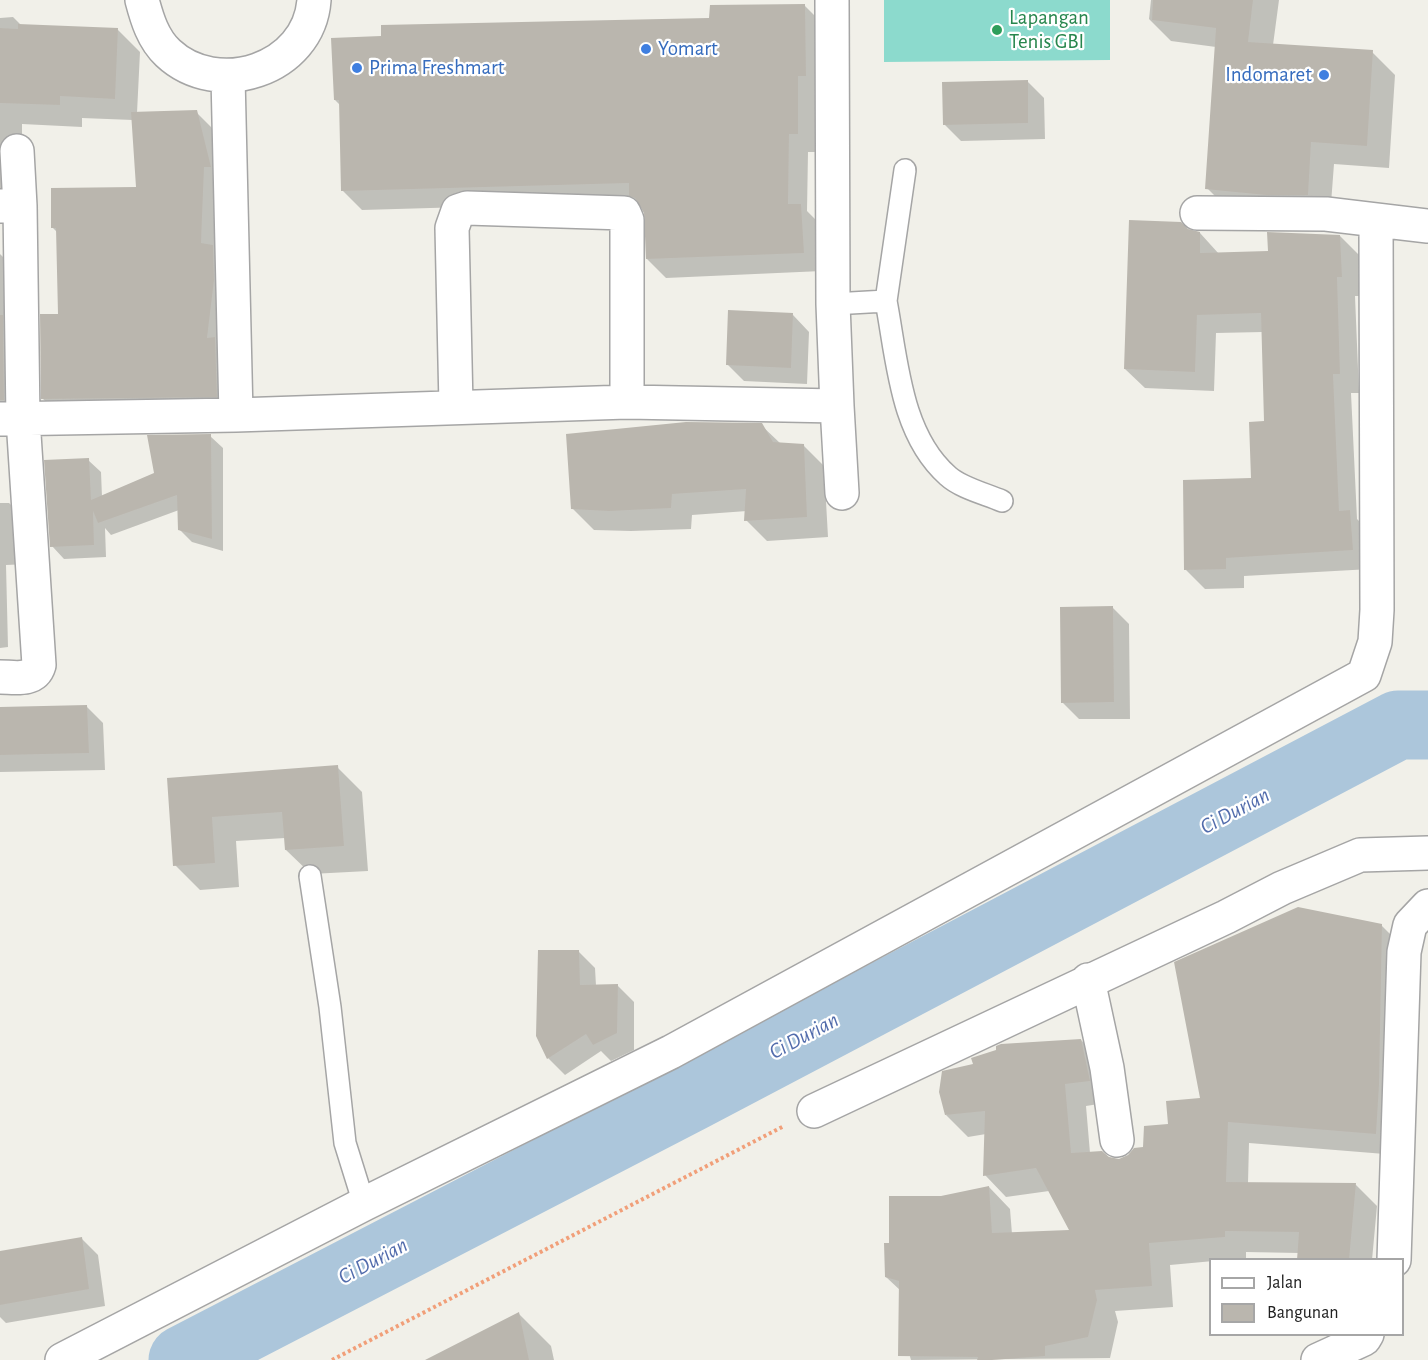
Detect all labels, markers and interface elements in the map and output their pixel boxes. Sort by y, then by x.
place label: Lapangan Tenis GBI [1009,5,1089,55]
marker: Lapangan Tenis GBI [990,23,1004,37]
place label: Yomart [658,36,718,62]
marker: Yomart [639,42,653,56]
place label: Prima Freshmart [369,55,504,81]
marker: Prima Freshmart [350,61,364,75]
place label: Indomaret [1225,62,1312,88]
marker: Indomaret [1317,68,1331,82]
water label: Ci Durian [1196,782,1274,840]
water label: Ci Durian [765,1007,843,1065]
water label: Ci Durian [334,1232,412,1290]
legend [1209,1258,1404,1336]
text: Jalan [1267,1274,1302,1292]
text: Bangunan [1267,1304,1339,1322]

